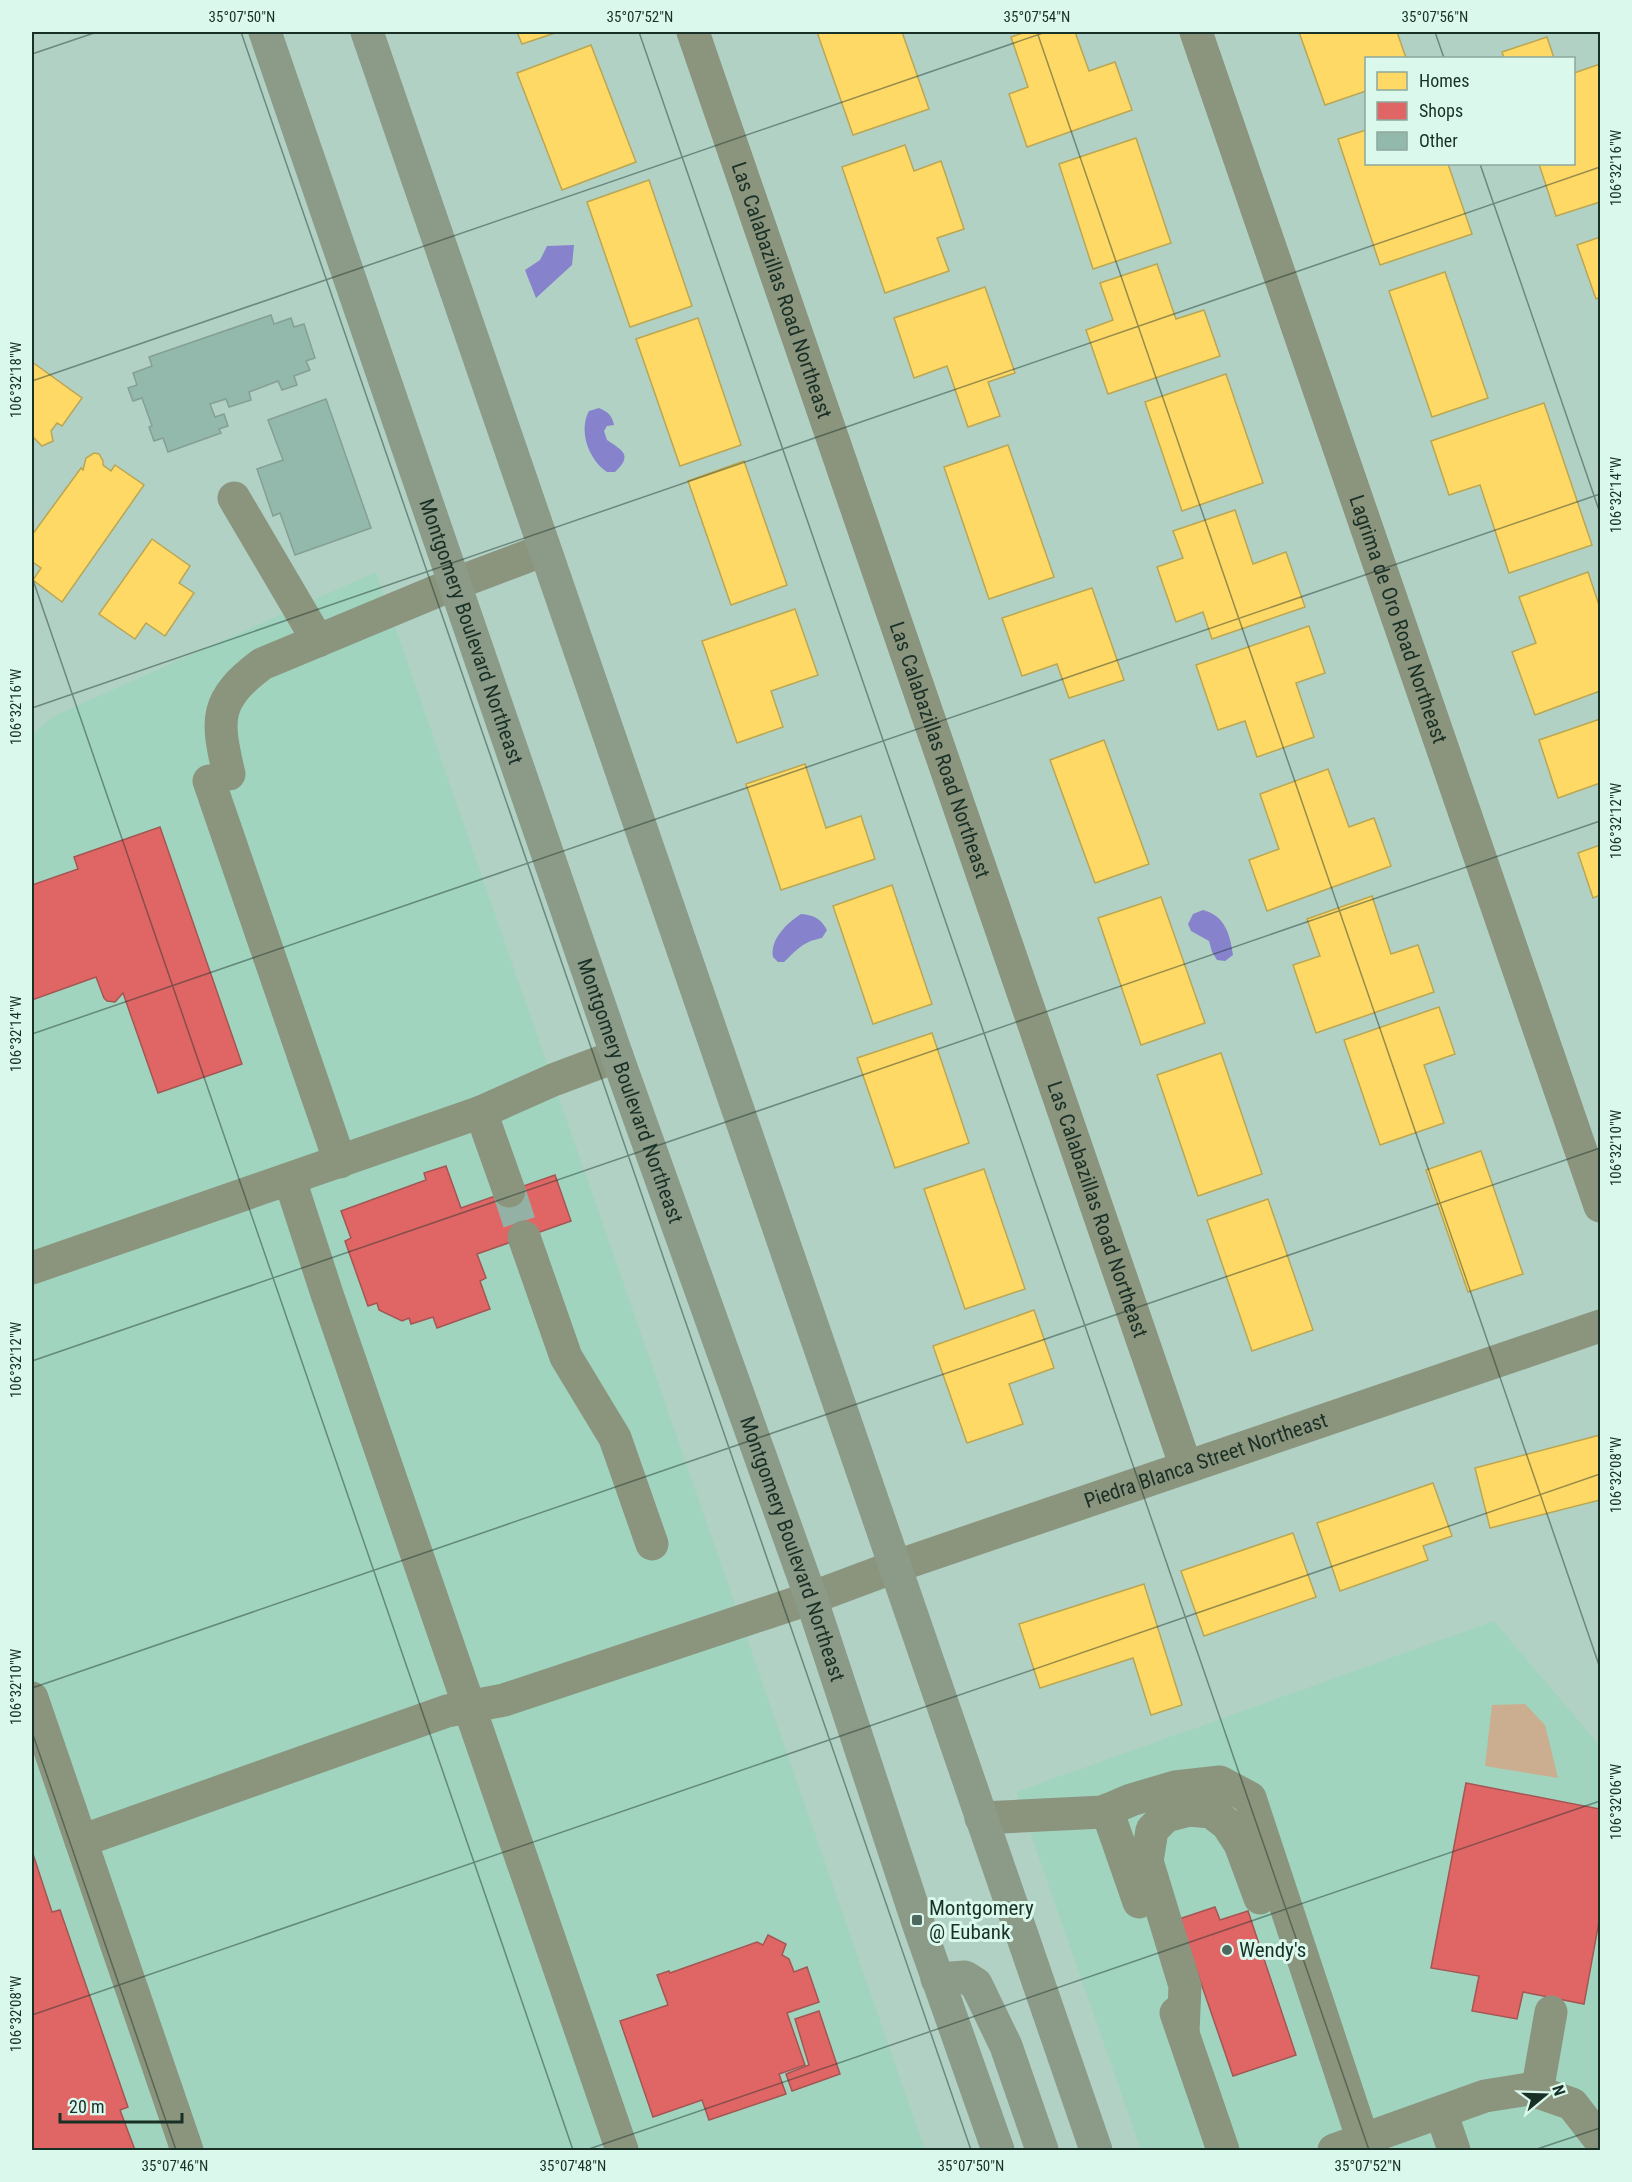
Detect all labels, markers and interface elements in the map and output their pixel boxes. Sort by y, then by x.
text: 35°07'50"N [209,8,275,26]
text: 35°07'52"N [607,8,673,26]
text: 35°07'54"N [1004,8,1070,26]
text: 35°07'56"N [1402,8,1468,26]
legend [1365,57,1575,165]
text: Homes [1419,70,1469,91]
text: Shops [1419,100,1463,121]
text: 106°32'16"W [1607,129,1625,206]
text: Other [1419,130,1458,151]
street label: Las Calabazillas Road Northeast [727,159,837,422]
text: 106°32'18"W [7,341,25,418]
text: 106°32'14"W [1607,456,1625,533]
street label: Lagrima de Oro Road Northeast [1344,492,1452,747]
street label: Montgomery Boulevard Northeast [414,496,528,767]
street label: Las Calabazillas Road Northeast [884,618,995,881]
text: 106°32'16"W [7,668,25,745]
text: 106°32'12"W [1607,782,1625,859]
street label: Montgomery Boulevard Northeast [572,955,688,1226]
text: 106°32'14"W [7,995,25,1072]
street label: Las Calabazillas Road Northeast [1042,1078,1153,1341]
text: 106°32'10"W [1607,1109,1625,1186]
text: 106°32'12"W [7,1321,25,1398]
street label: Piedra Blanca Street Northeast [1081,1408,1330,1513]
street label: Montgomery Boulevard Northeast [735,1413,850,1685]
text: 106°32'08"W [1607,1436,1625,1513]
text: 106°32'10"W [7,1648,25,1725]
text: 106°32'06"W [1607,1763,1625,1840]
place label: Montgomery @ Eubank [929,1896,1034,1944]
marker: Montgomery @ Eubank [910,1913,924,1927]
place label: Wendy's [1239,1938,1306,1962]
marker: Wendy's [1220,1943,1234,1957]
text: 106°32'08"W [7,1975,25,2052]
north arrow [1515,2065,1575,2125]
text: N [1548,2083,1569,2098]
scale bar [60,2086,182,2124]
text: 20 m [69,2096,104,2117]
text: 35°07'46"N [142,2157,208,2175]
text: 35°07'48"N [540,2157,606,2175]
text: 35°07'50"N [938,2157,1004,2175]
text: 35°07'52"N [1335,2157,1401,2175]

